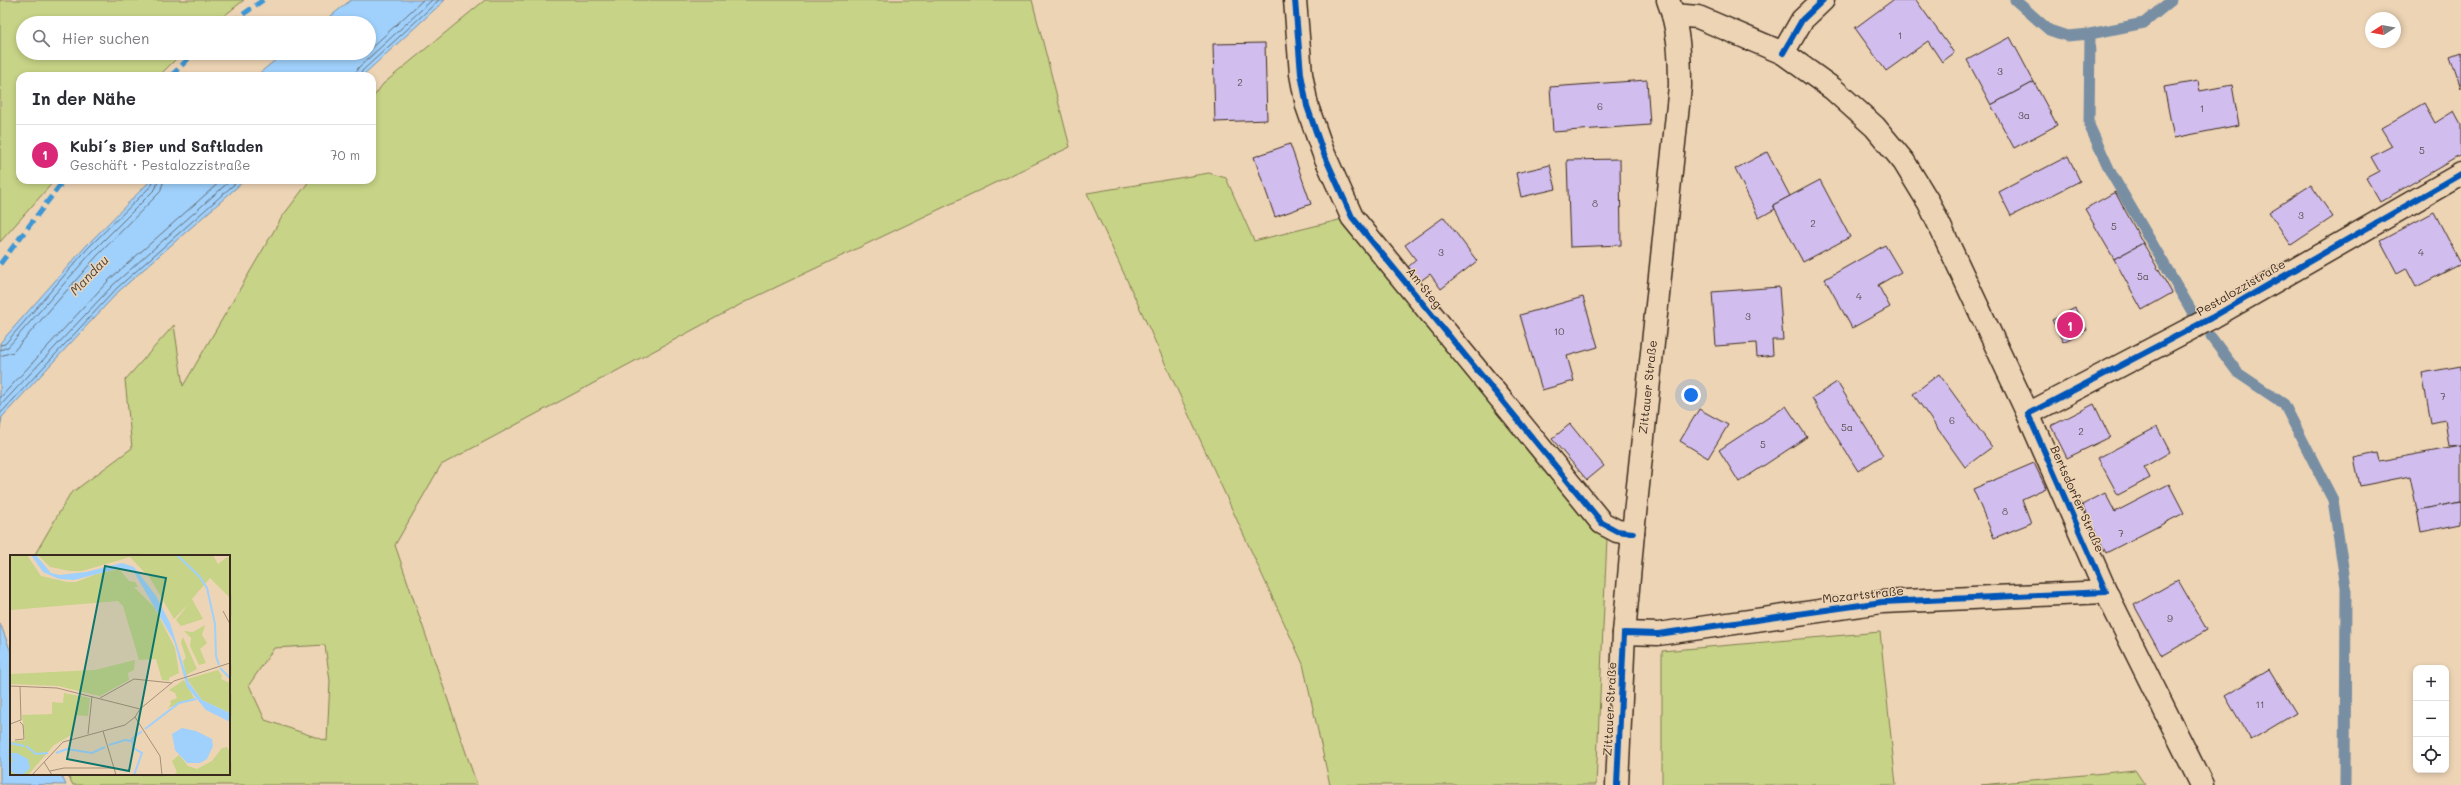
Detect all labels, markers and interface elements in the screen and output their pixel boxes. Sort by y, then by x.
north arrow [2365,12,2401,48]
search box [16,16,376,60]
icon: search [30,27,52,49]
text: Hier suchen [62,28,149,48]
house number: 1 [1898,28,1902,42]
house number: 3 [1997,64,2003,78]
house number: 2 [1237,75,1243,89]
text: In der Nähe [32,87,136,109]
house number: 6 [1597,99,1603,113]
house number: 1 [2200,101,2204,115]
house number: 3a [2018,108,2030,122]
text: Kubi´s Bier und Saftladen [70,136,263,156]
house number: 5 [2419,143,2425,157]
text: 1 [42,146,48,163]
text: 70 m [330,146,360,163]
text: Geschäft · Pestalozzistraße [70,156,250,173]
house number: 8 [1592,196,1598,210]
house number: 3 [2298,208,2304,222]
house number: 2 [1810,216,1816,230]
house number: 5 [2111,219,2117,233]
house number: 3 [1438,245,1444,259]
house number: 4 [2418,245,2424,259]
water label: Mandau [65,251,112,298]
street label: Pestalozzistraße [2193,255,2288,319]
street label: Am Steg [1403,264,1446,311]
house number: 5a [2137,269,2149,283]
house number: 4 [1856,289,1862,303]
house number: 3 [1745,309,1751,323]
pin: 1 [2057,310,2083,340]
house number: 10 [1554,324,1564,338]
street label: Zittauer Straße [1634,339,1660,435]
your location [1681,385,1701,405]
house number: 7 [2440,389,2446,403]
house number: 6 [1949,413,1955,427]
house number: 5a [1841,420,1853,434]
house number: 2 [2078,424,2084,438]
house number: 5 [1760,437,1766,451]
street label: Bertsdorfer Straße [2047,443,2109,555]
house number: 8 [2002,504,2008,518]
house number: 7 [2118,526,2124,540]
inset map [10,555,230,775]
street label: Mozartstraße [1821,582,1904,606]
house number: 9 [2167,611,2173,625]
street label: Zittauer Straße [1599,661,1619,756]
map controls [2413,665,2449,773]
button: + [2413,665,2449,701]
house number: 11 [2256,697,2264,711]
button: − [2413,701,2449,737]
button: locate [2413,737,2449,773]

